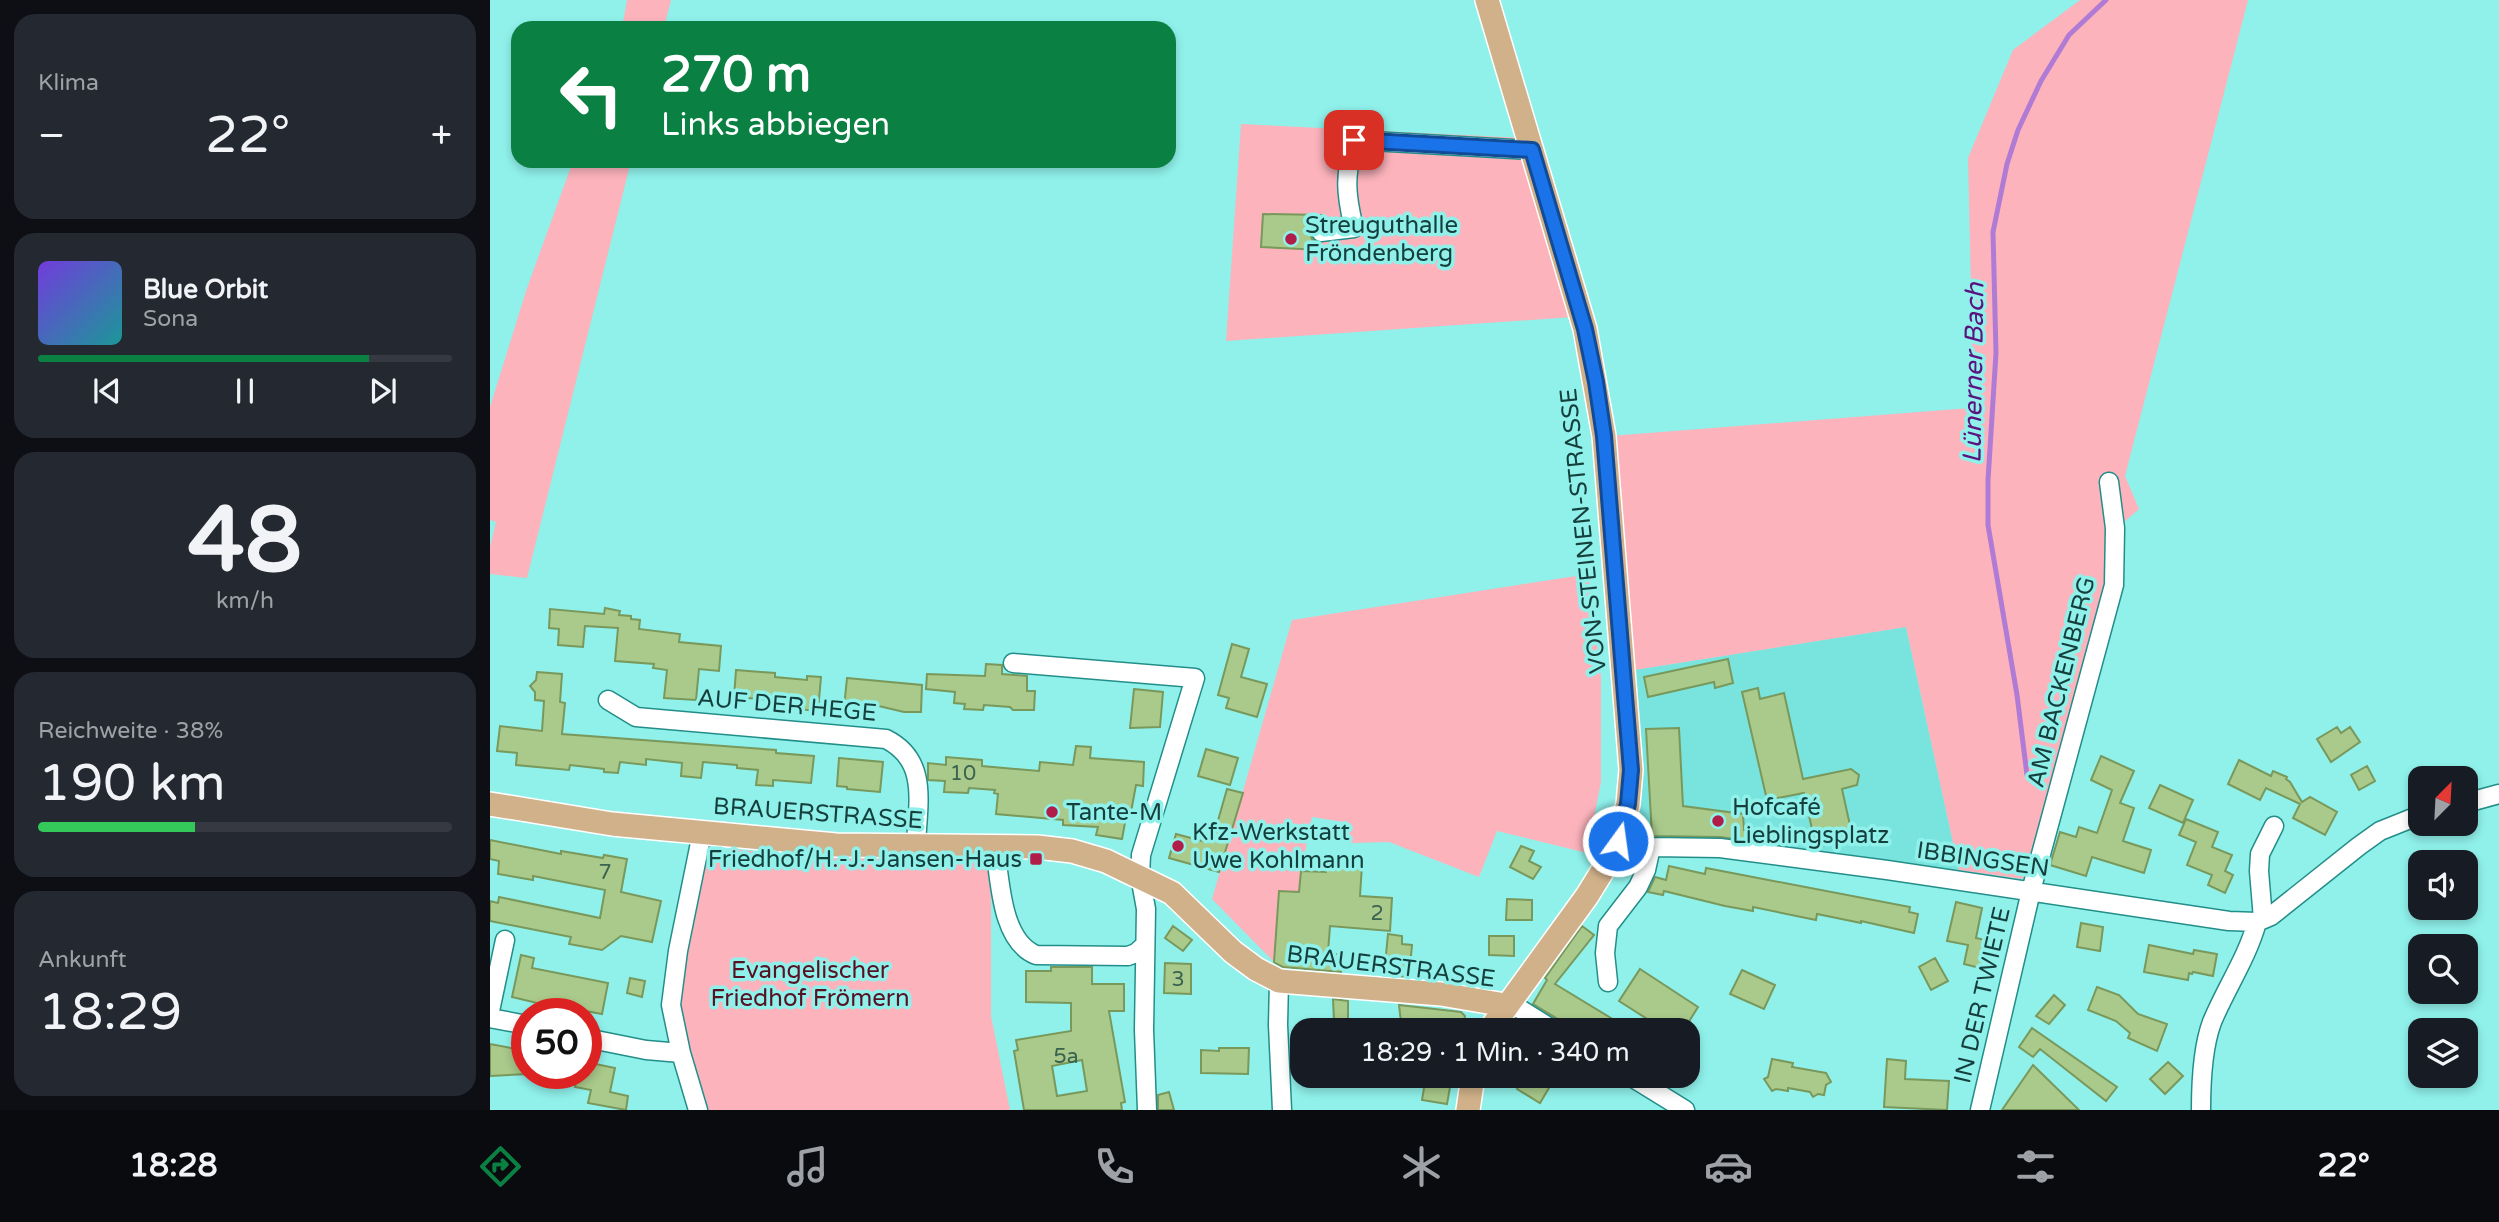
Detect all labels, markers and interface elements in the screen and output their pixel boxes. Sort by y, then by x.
text: 270 m [661,46,811,105]
icon: left [546,49,637,140]
text: Klima [38,69,99,97]
text: 22° [205,104,290,167]
text: Links abbiegen [661,106,890,144]
pin [1324,110,1384,170]
text: − [38,113,65,159]
text: + [431,113,452,159]
icon: arrive [1335,121,1373,159]
place label: Streuguthalle Fröndenberg [1305,211,1458,268]
marker: Streuguthalle Fröndenberg [1283,231,1299,247]
text: Blue Orbit [143,274,268,305]
water label: Lünerner Bach [1956,281,1991,464]
text: Sona [143,305,198,333]
icon: previous [88,372,126,410]
icon: pause [226,372,264,410]
icon: next [364,372,402,410]
street label: VON-STEINEN-STRASSE [1554,387,1613,675]
text: 48 [188,486,302,596]
street label: AM BACKENBERG [2021,574,2102,790]
text: km/h [216,587,274,615]
street label: AUF DER HEGE [696,683,878,728]
text: Reichweite · 38% [38,717,223,745]
text: 190 km [38,752,226,815]
house number: 10 [950,761,976,786]
north arrow [2408,766,2478,836]
map controls [2408,766,2478,1088]
street label: BRAUERSTRASSE [712,792,924,835]
place label: Hofcafé Lieblingsplatz [1732,793,1889,850]
place label: Tante-M [1066,798,1162,827]
marker: Tante-M [1044,804,1060,820]
position arrow [1581,804,1655,878]
marker: Hofcafé Lieblingsplatz [1710,813,1726,829]
place label: Kfz-Werkstatt Uwe Kohlmann [1192,818,1365,875]
street label: IBBINGSEN [1915,836,2051,883]
marker: Kfz-Werkstatt Uwe Kohlmann [1170,838,1186,854]
place label: Friedhof/H.-J.-Jansen-Haus [708,845,1022,874]
button: sound [2408,850,2478,920]
marker: Friedhof/H.-J.-Jansen-Haus [1028,851,1044,867]
house number: 7 [598,860,612,885]
house number: 2 [1370,901,1384,926]
street label: IN DER TWIETE [1948,904,2017,1086]
button: search [2408,934,2478,1004]
street label: BRAUERSTRASSE [1285,939,1497,994]
text: Ankunft [38,946,127,974]
park label: Evangelischer Friedhof Frömern [710,956,910,1013]
house number: 3 [1171,967,1185,992]
text: 18:29 [38,981,182,1044]
speed limit sign: 50 [511,998,602,1089]
button: layers [2408,1018,2478,1088]
text: 18:29 · 1 Min. · 340 m [1360,1037,1630,1068]
house number: 5a [1054,1044,1079,1069]
icon: directions [476,1142,525,1191]
icon: music [783,1142,832,1191]
icon: phone [1090,1142,1139,1191]
icon: climate [1397,1142,1446,1191]
icon: car [1704,1142,1753,1191]
icon: filters [2011,1142,2060,1191]
text: 18:28 [129,1147,218,1185]
text: 22° [2318,1147,2370,1185]

